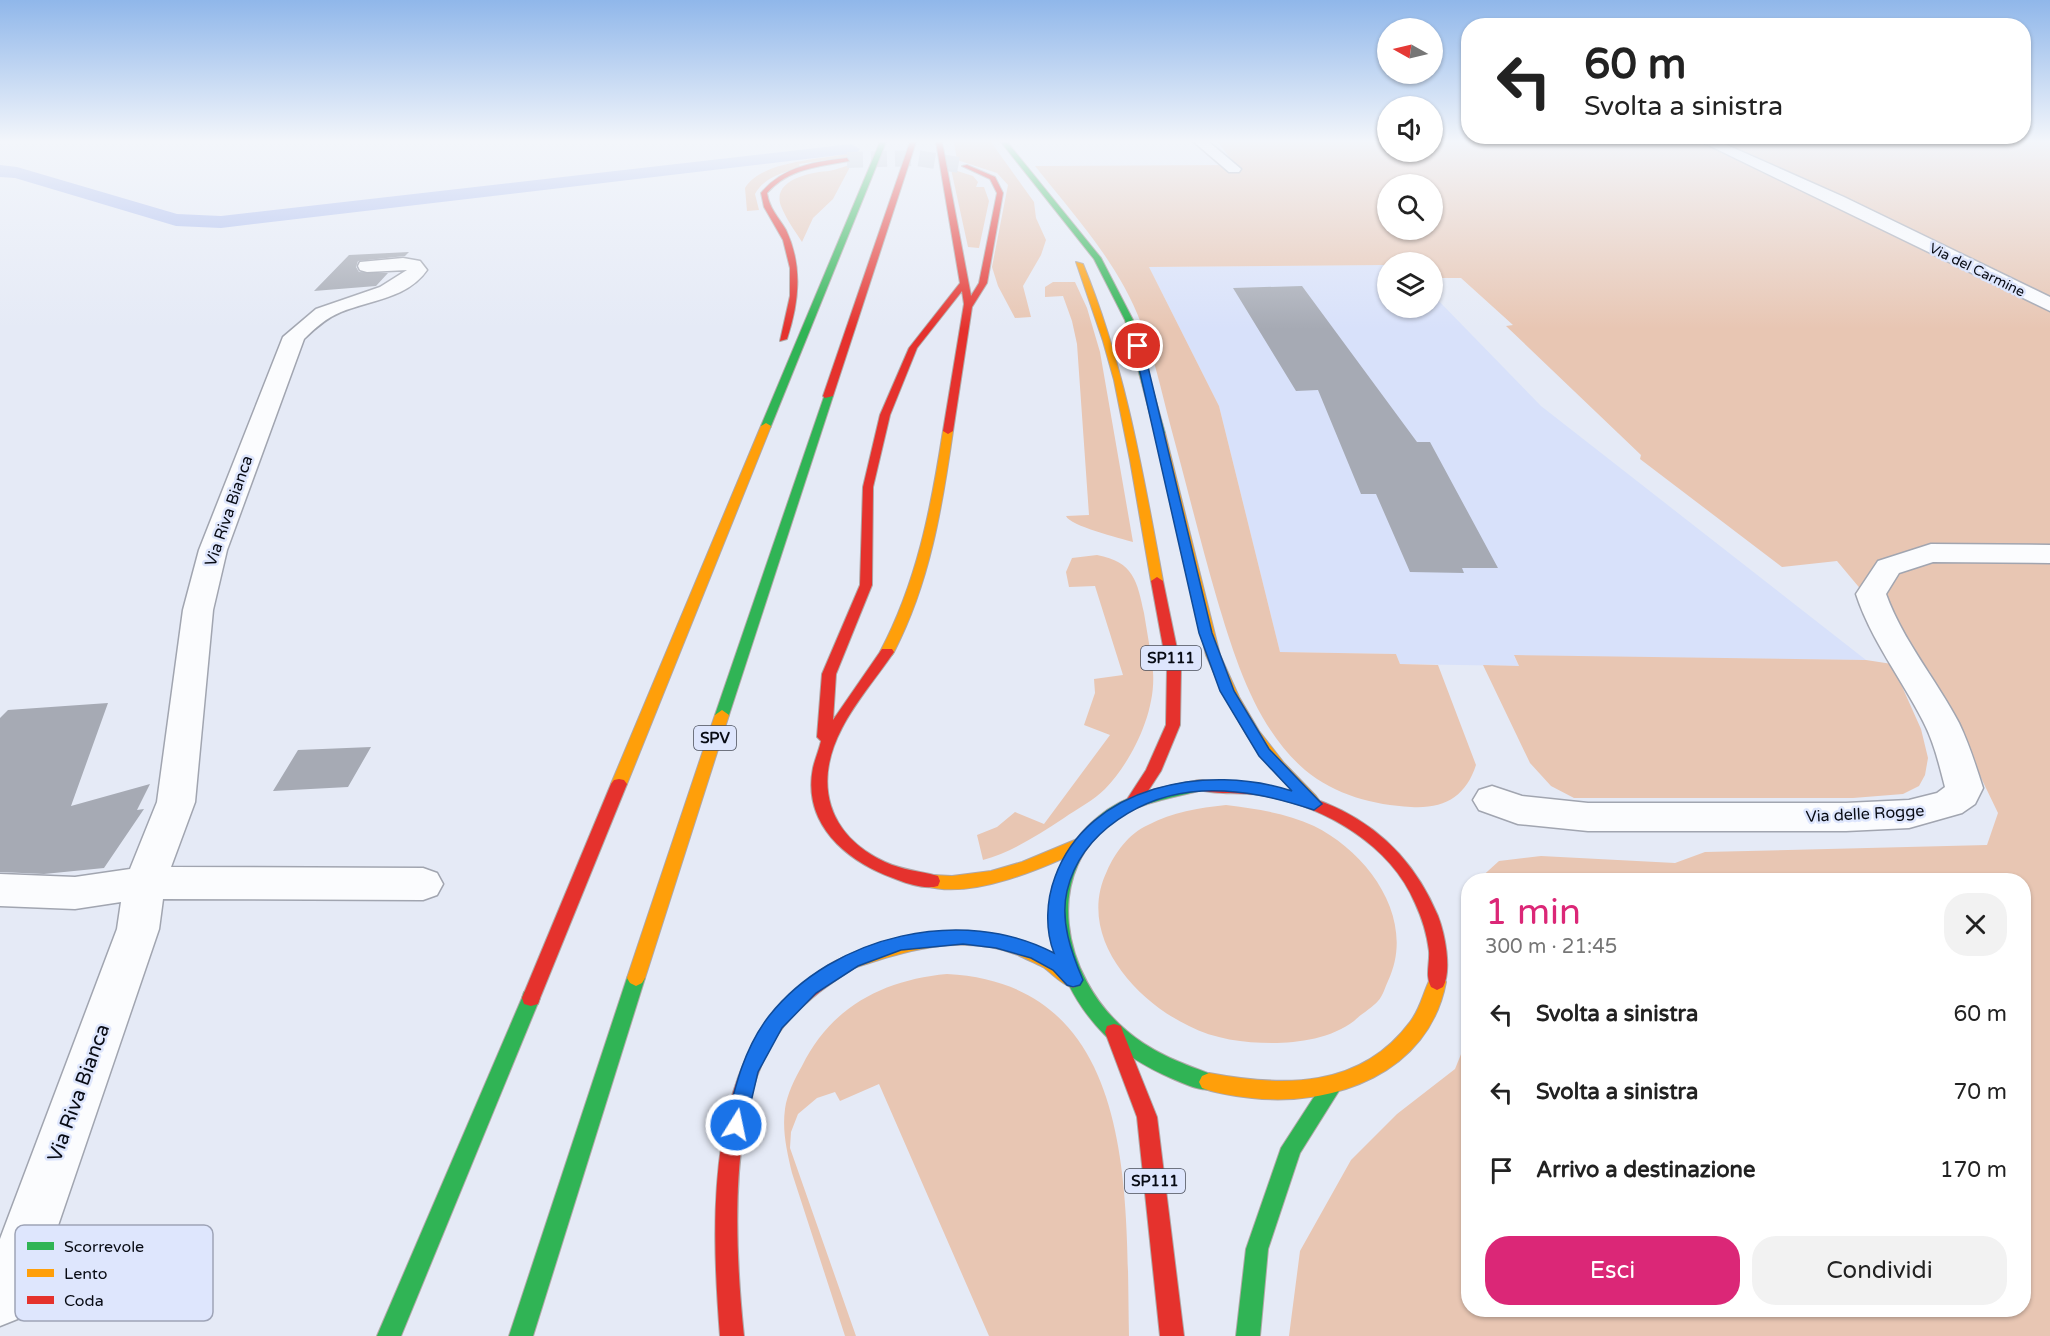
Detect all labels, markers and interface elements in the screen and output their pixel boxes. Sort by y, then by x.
north arrow [1377,18,1443,84]
map controls [1377,18,1443,318]
text: 60 m [1584,39,1686,90]
icon: left [1485,42,1563,120]
text: Svolta a sinistra [1584,90,1783,123]
button: sound [1377,96,1443,162]
button: search [1377,174,1443,240]
street label: Via del Carmine [1926,240,2028,301]
button: layers [1377,252,1443,318]
pin [1112,320,1163,371]
icon: arrive [1121,329,1154,362]
street label: Via Riva Bianca [201,453,257,569]
road number: SP111 [1141,646,1201,670]
road number: SPV [694,726,736,750]
street label: Via delle Rogge [1805,801,1925,827]
text: 1 min [1485,891,1581,934]
button: close [1944,893,2007,956]
text: 300 m · 21:45 [1485,935,1617,959]
icon: left [1485,998,1518,1031]
text: Svolta a sinistra [1536,1001,1698,1027]
text: 60 m [1953,1001,2007,1027]
street label: Via Riva Bianca [43,1021,115,1165]
icon: left [1485,1076,1518,1109]
text: Svolta a sinistra [1536,1079,1698,1105]
text: 70 m [1953,1079,2007,1105]
position arrow [704,1093,768,1157]
icon: arrive [1485,1154,1518,1187]
text: Arrivo a destinazione [1536,1157,1755,1183]
text: 170 m [1940,1157,2007,1183]
road number: SP111 [1125,1169,1185,1193]
legend [15,1225,213,1321]
button: Esci [1485,1236,1740,1305]
button: Condividi [1752,1236,2007,1305]
text: Scorrevole [64,1237,144,1257]
text: Lento [64,1264,108,1284]
text: Coda [64,1291,104,1311]

